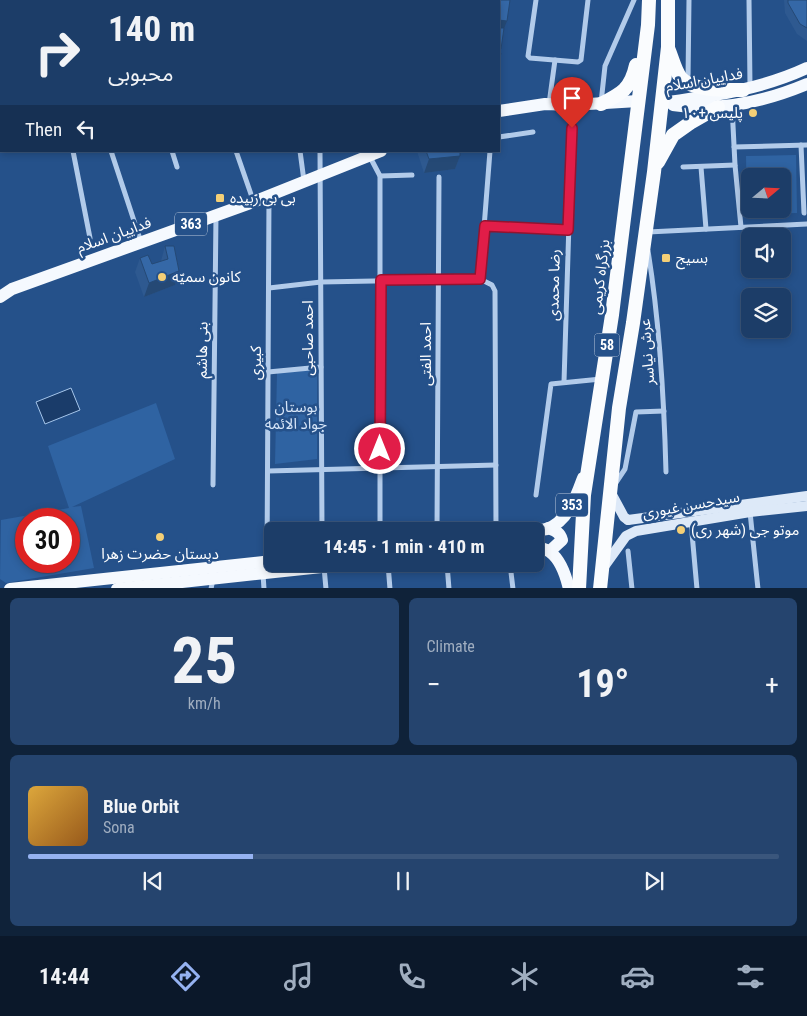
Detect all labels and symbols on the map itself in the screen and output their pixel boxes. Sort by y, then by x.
street label: فداییان اسلام [664,64,745,98]
pin [551,77,593,128]
place label: پلیس +۱۰ [681,104,743,123]
marker: پلیس +۱۰ [747,107,759,119]
north arrow [741,168,791,218]
place label: بی بی زبیده [230,189,296,207]
marker: بی بی زبیده [214,192,226,204]
road number: 363 [175,212,207,235]
street label: فداییان اسلام [74,213,155,259]
street label: بزرگراه کریمی [586,238,614,316]
street label: رضا محمدی [544,249,564,321]
place label: بسیج [676,249,708,270]
marker: بسیج [660,252,672,264]
place label: کانون سمیّه [172,268,242,286]
marker: کانون سمیّه [156,271,168,283]
street label: احمد صاحبی [299,300,317,376]
street label: عرش نیاسر [636,318,658,387]
street label: بنی هاشم [193,321,213,379]
street label: احمد الفتی [417,322,435,386]
road number: 58 [594,334,620,356]
street label: کبیری [247,345,265,380]
park label: بوستان جواد الائمه [265,398,327,433]
position arrow [353,422,405,474]
street label: سیدحسن غیوری [641,488,741,522]
road number: 353 [556,494,588,516]
speed limit sign: 30 [15,508,80,573]
place label: موتو جی (شهر ری) [691,521,799,539]
marker: موتو جی (شهر ری) [675,524,687,536]
marker: دبستان حضرت زهرا [154,531,166,543]
place label: دبستان حضرت زهرا [101,545,219,563]

